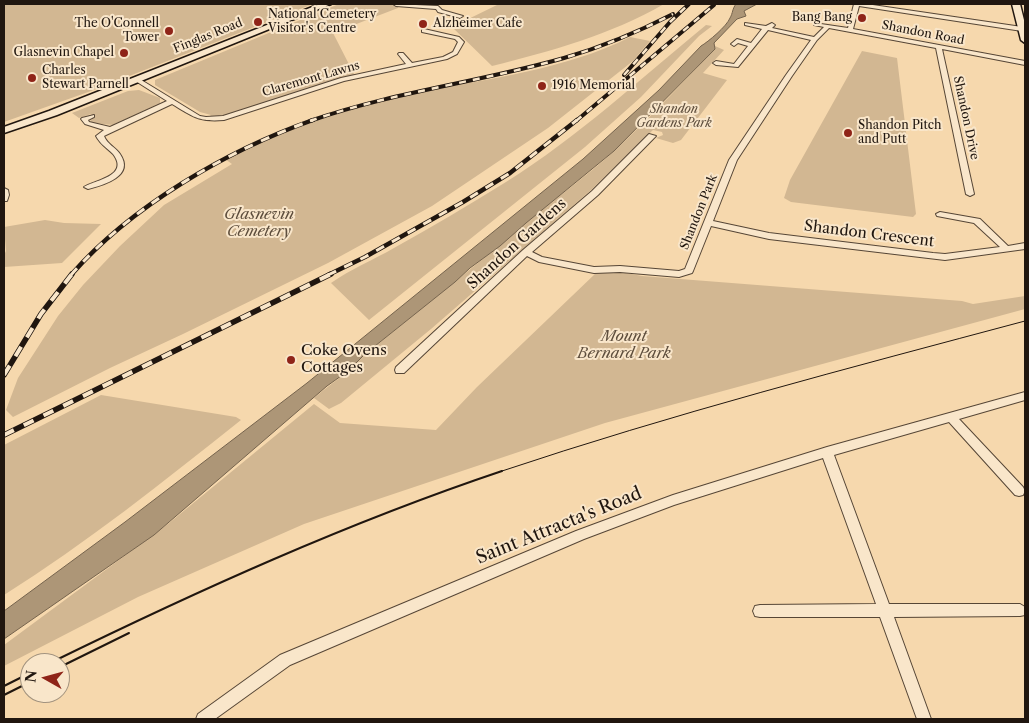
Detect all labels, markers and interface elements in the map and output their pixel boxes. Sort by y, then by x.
place label: National Cemetery Visitor's Centre [268,8,376,36]
place label: Bang Bang [792,11,852,25]
marker: Bang Bang [856,12,868,24]
street label: Finglas Road [171,16,245,56]
marker: National Cemetery Visitor's Centre [252,16,264,28]
place label: The O'Connell Tower [75,17,159,45]
place label: Alzheimer Cafe [433,17,522,31]
marker: Alzheimer Cafe [417,18,429,30]
street label: Shandon Road [881,18,965,48]
marker: The O'Connell Tower [163,25,175,37]
place label: Glasnevin Chapel [14,46,114,60]
marker: Glasnevin Chapel [118,47,130,59]
street label: Claremont Lawns [261,58,361,100]
place label: Charles Stewart Parnell [42,64,129,92]
marker: Charles Stewart Parnell [26,72,38,84]
street label: Shandon Drive [950,75,982,161]
place label: 1916 Memorial [552,79,635,93]
marker: 1916 Memorial [536,80,548,92]
park label: Shandon Gardens Park [636,103,712,131]
place label: Shandon Pitch and Putt [858,119,942,147]
marker: Shandon Pitch and Putt [842,127,854,139]
street label: Shandon Park [677,172,721,252]
street label: Shandon Gardens [464,195,570,293]
park label: Glasnevin Cemetery [224,206,294,241]
street label: Shandon Crescent [803,217,935,251]
park label: Mount Bernard Park [577,328,671,363]
place label: Coke Ovens Cottages [301,342,387,377]
marker: Coke Ovens Cottages [285,354,297,366]
street label: Saint Attracta's Road [473,483,645,569]
north arrow [20,653,70,703]
text: N [21,669,41,683]

